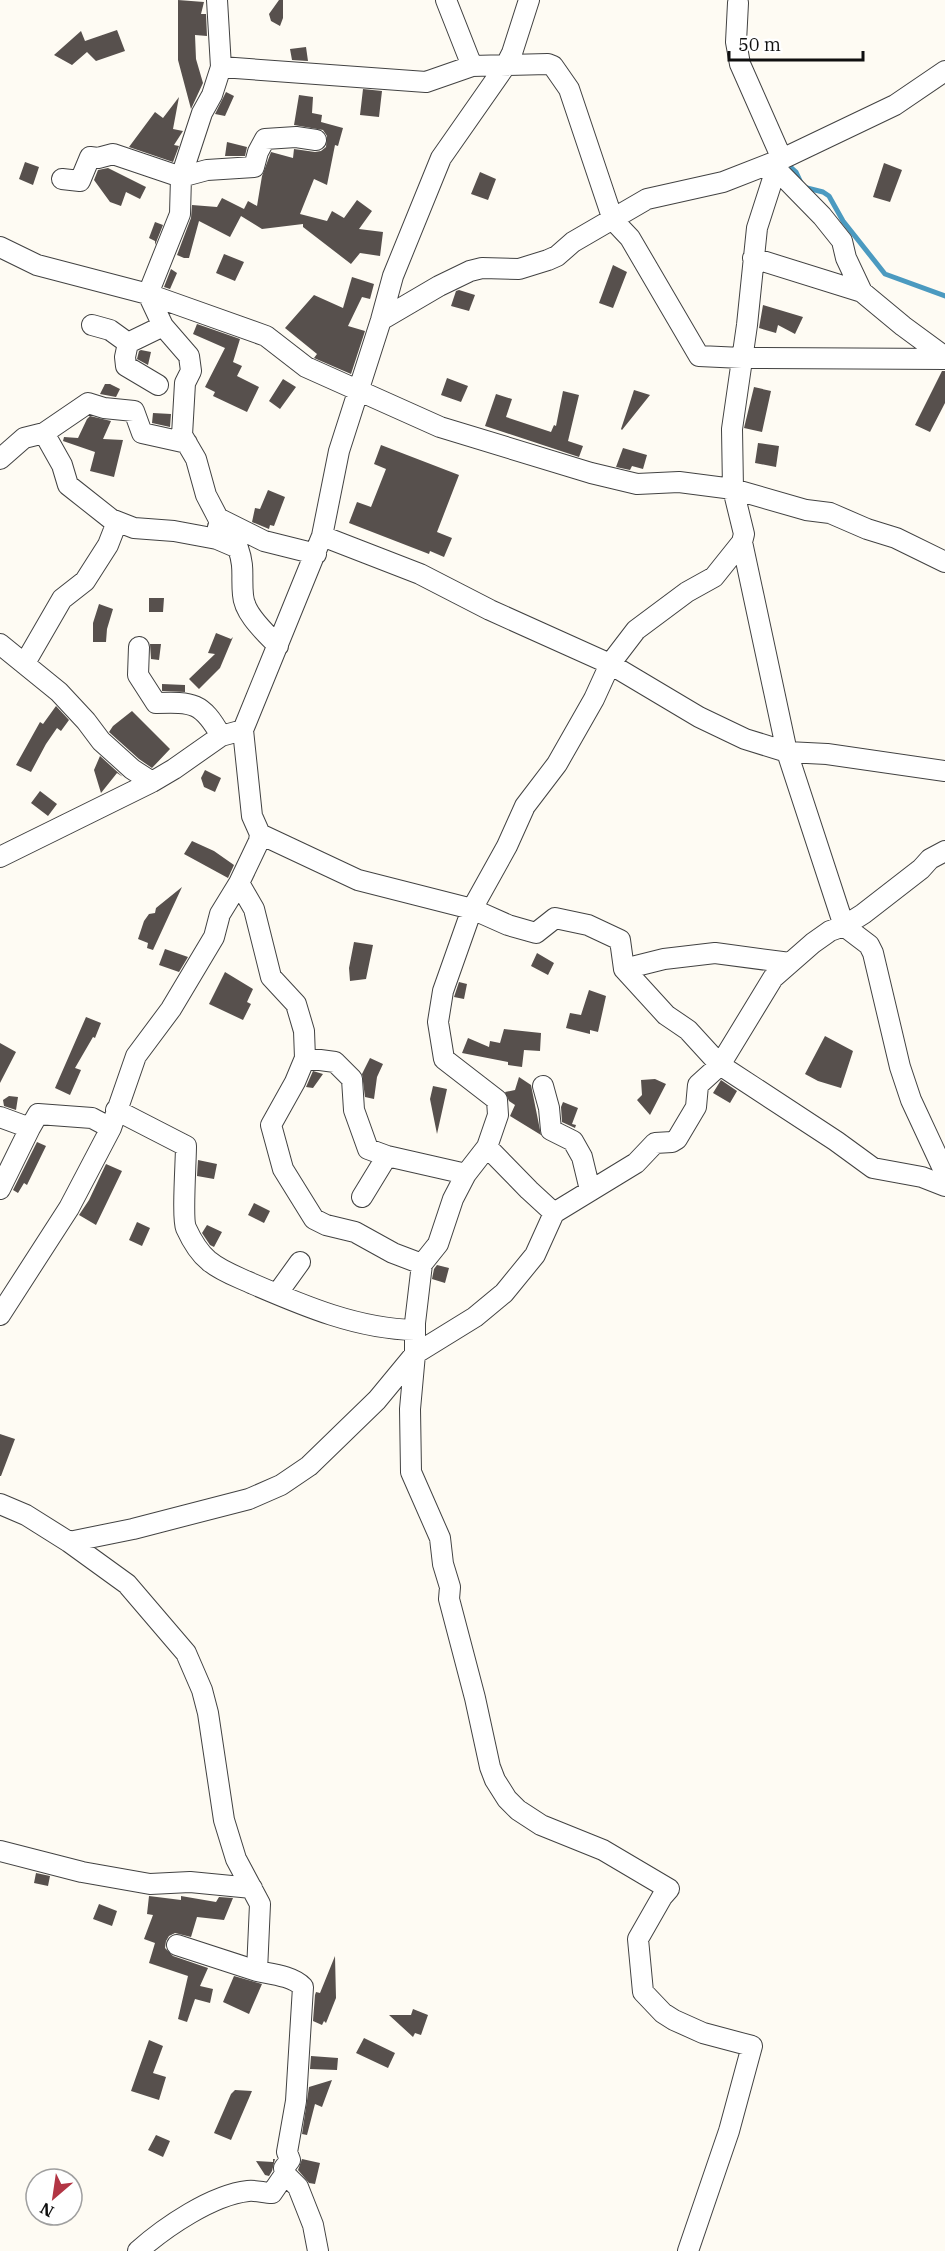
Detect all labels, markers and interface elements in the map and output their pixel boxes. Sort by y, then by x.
scale bar [729,24,862,62]
text: 50 m [738,33,781,56]
north arrow [24,2167,84,2227]
text: N [36,2198,57,2222]

